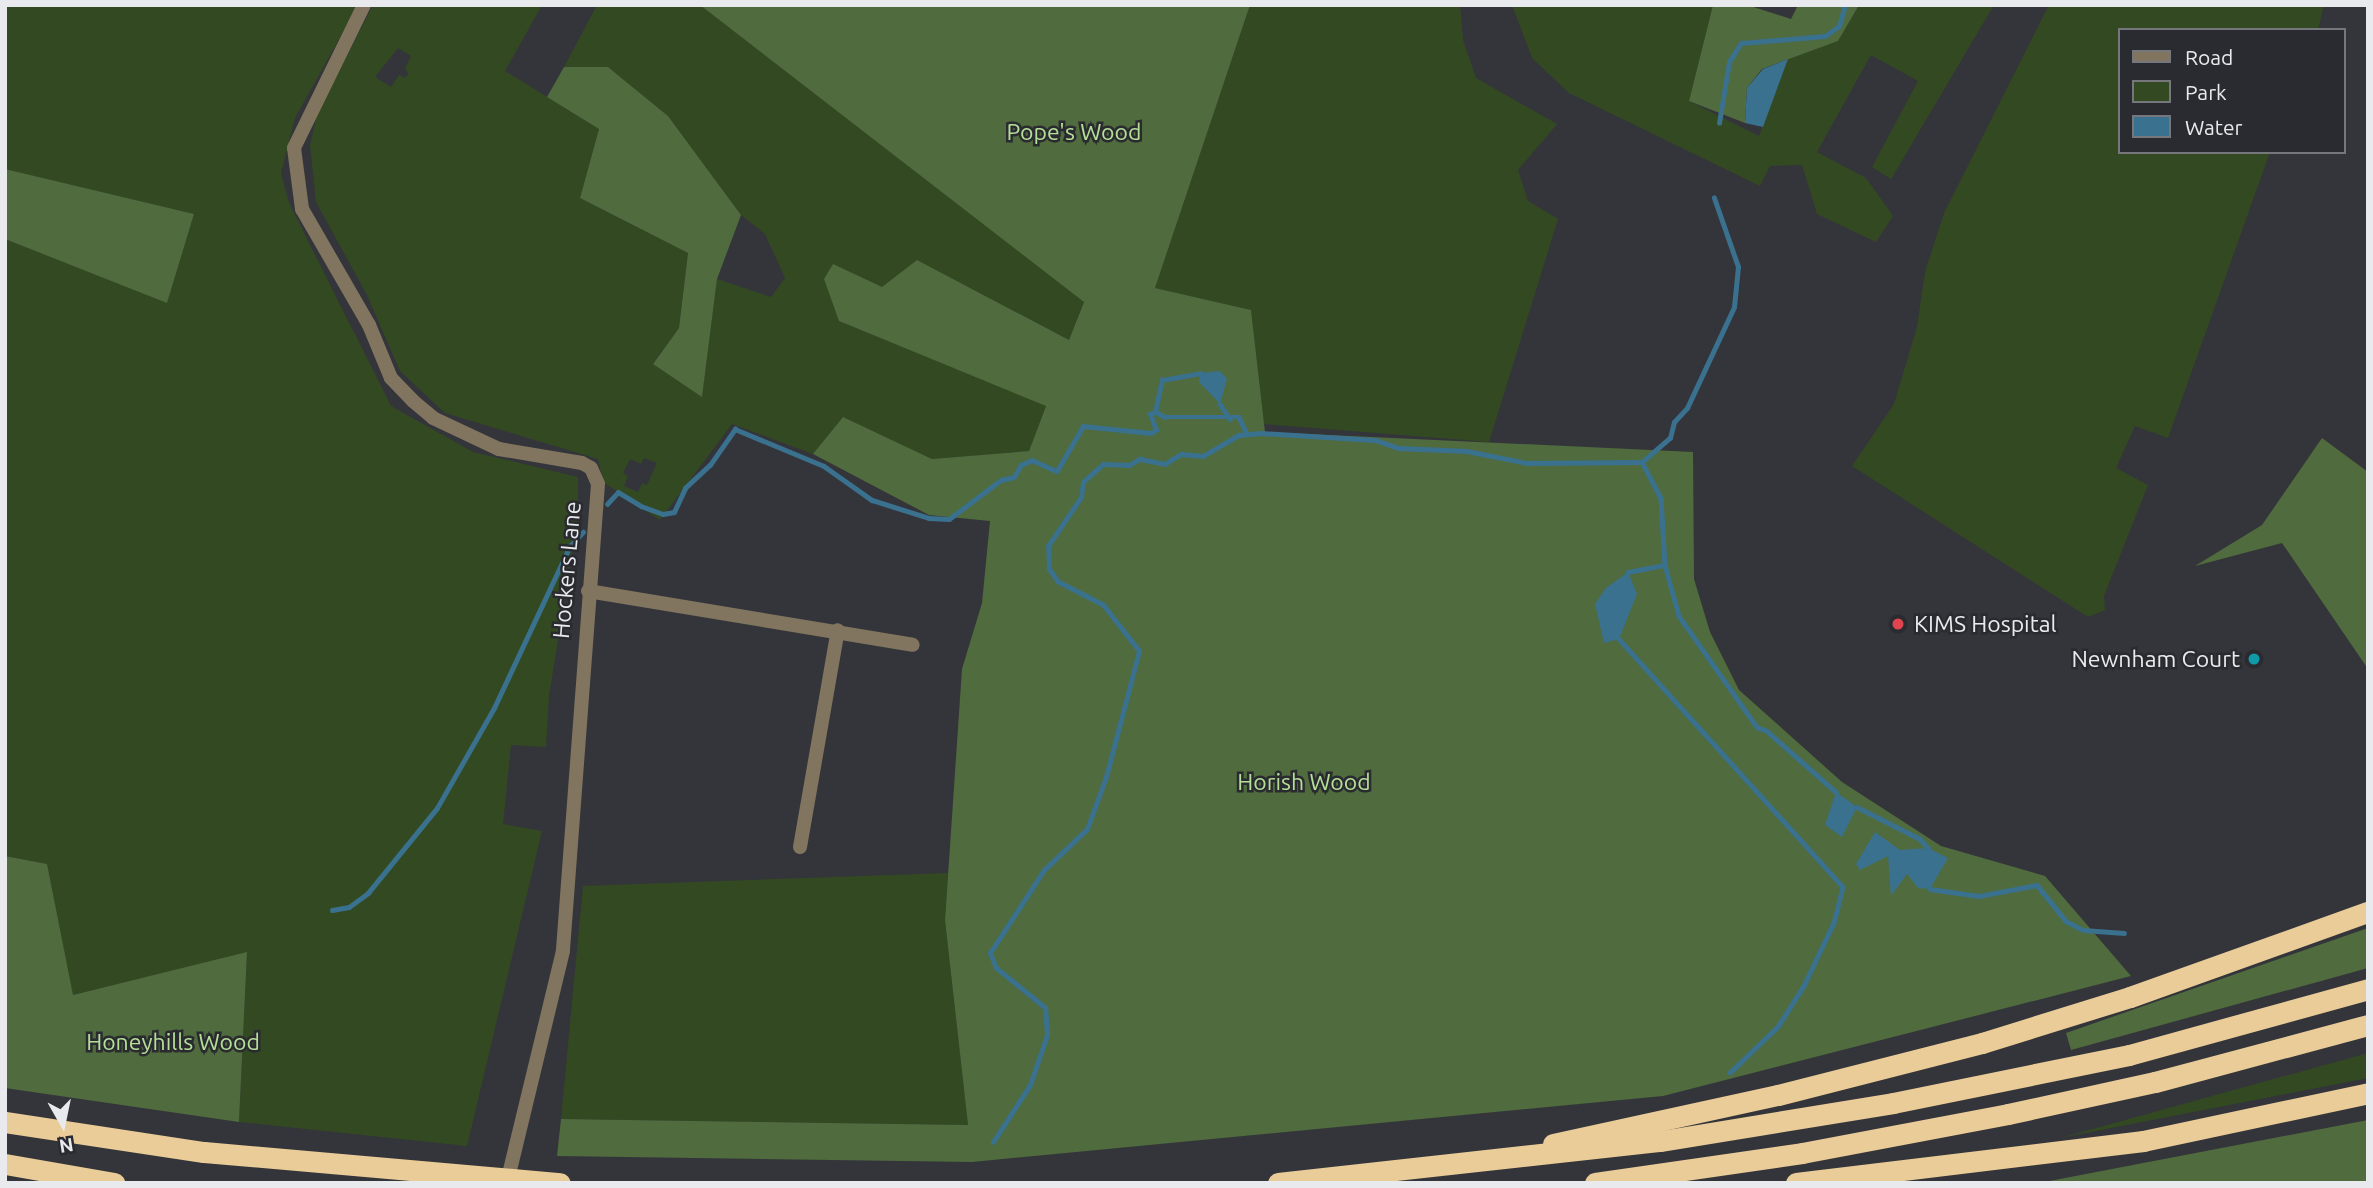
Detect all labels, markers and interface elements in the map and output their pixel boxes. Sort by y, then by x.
legend [2118,28,2345,154]
text: Road [2185,45,2233,69]
text: Park [2185,80,2227,104]
text: Water [2185,115,2243,139]
park label: Pope's Wood [1007,118,1141,146]
street label: Hockers Lane [547,500,587,640]
place label: KIMS Hospital [1914,610,2057,638]
marker: KIMS Hospital [1888,614,1908,634]
place label: Newnham Court [2071,645,2240,673]
marker: Newnham Court [2246,651,2262,667]
park label: Horish Wood [1237,768,1371,796]
park label: Honeyhills Wood [86,1028,260,1056]
north arrow [28,1090,98,1160]
text: N [58,1134,75,1158]

